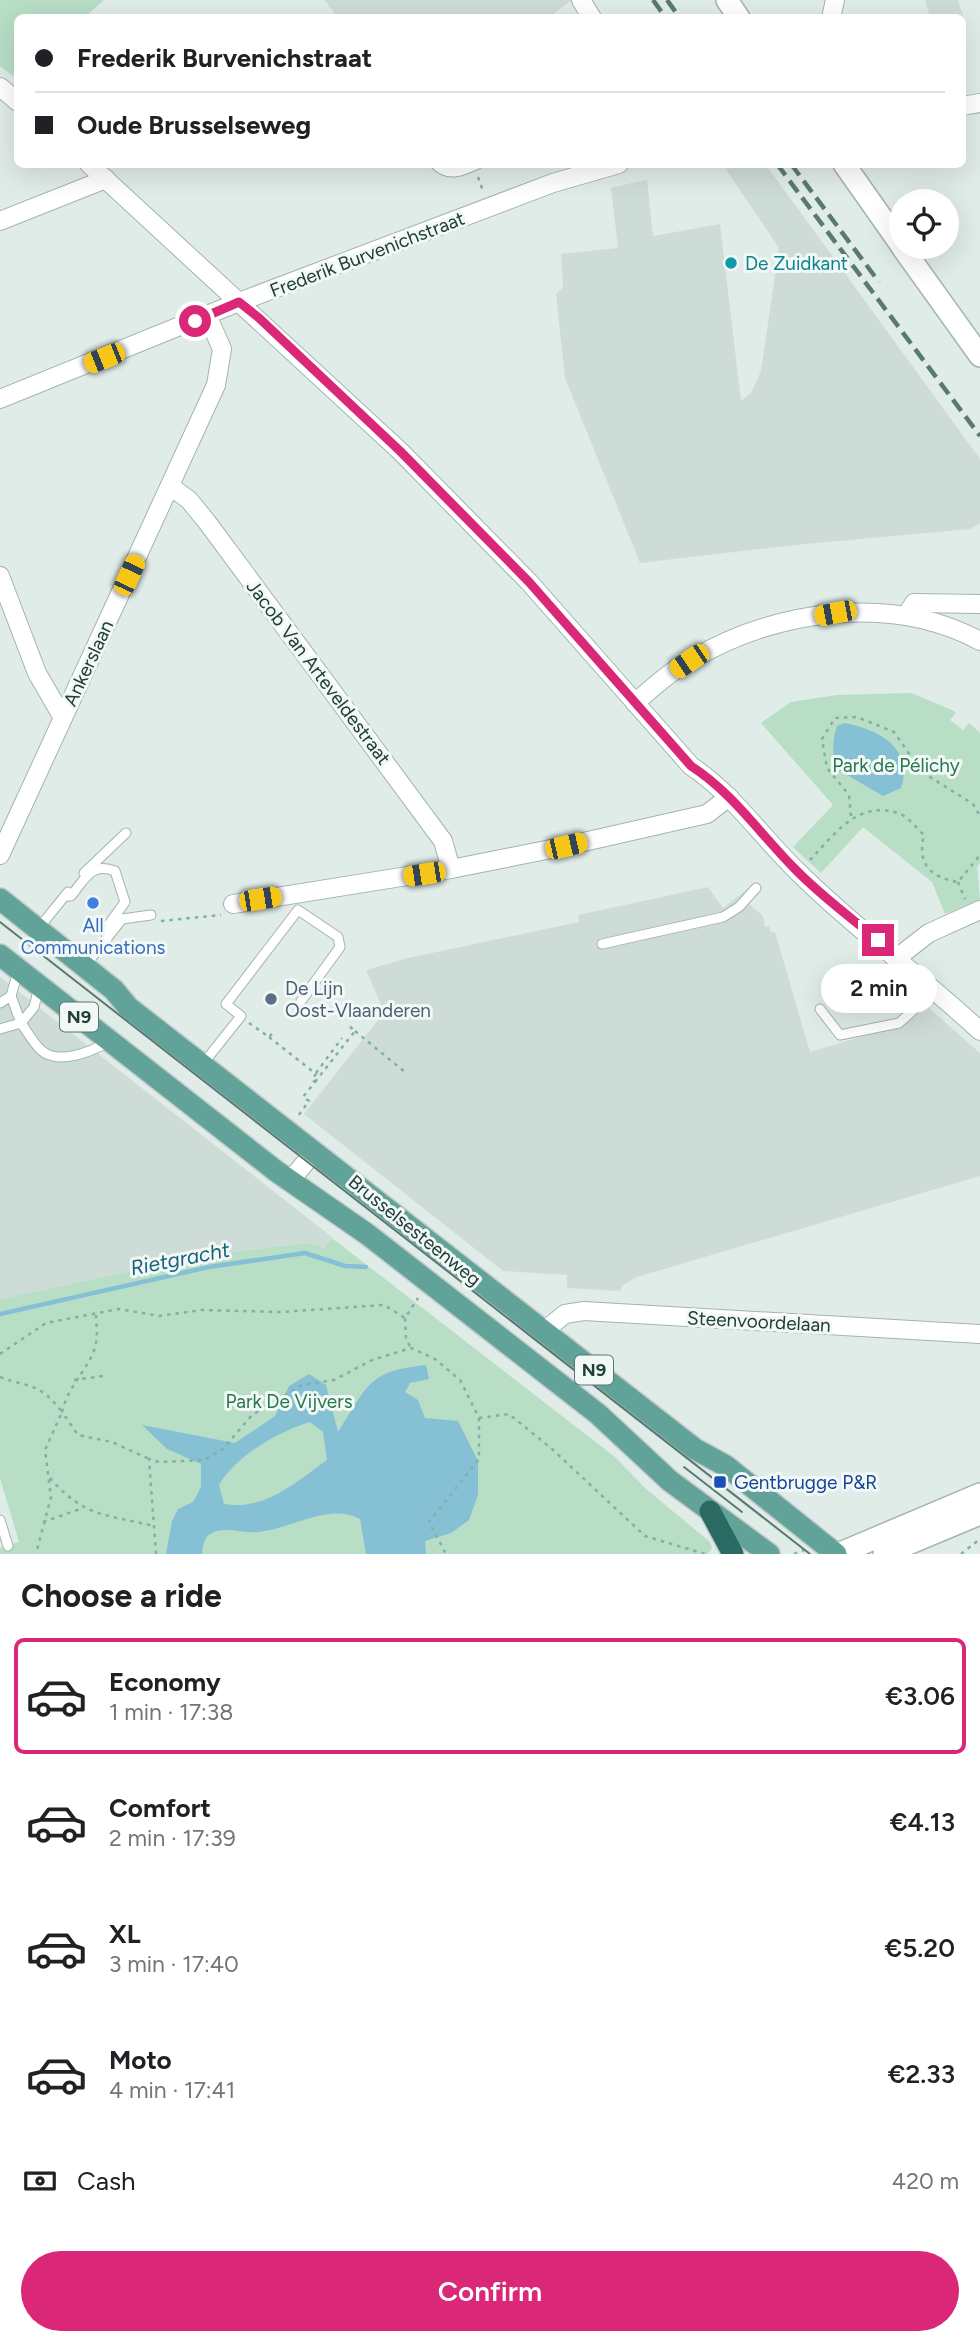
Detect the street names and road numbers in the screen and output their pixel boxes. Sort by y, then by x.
street label: Frederik Burvenichstraat [267,207,468,302]
street label: Jacob Van Arteveldestraat [242,575,396,769]
street label: Ankerslaan [59,617,118,710]
road number: N9 [60,1002,98,1032]
street label: Brusselsesteenweg [344,1170,485,1291]
street label: Steenvoordelaan [687,1306,831,1337]
road number: N9 [575,1356,613,1385]

